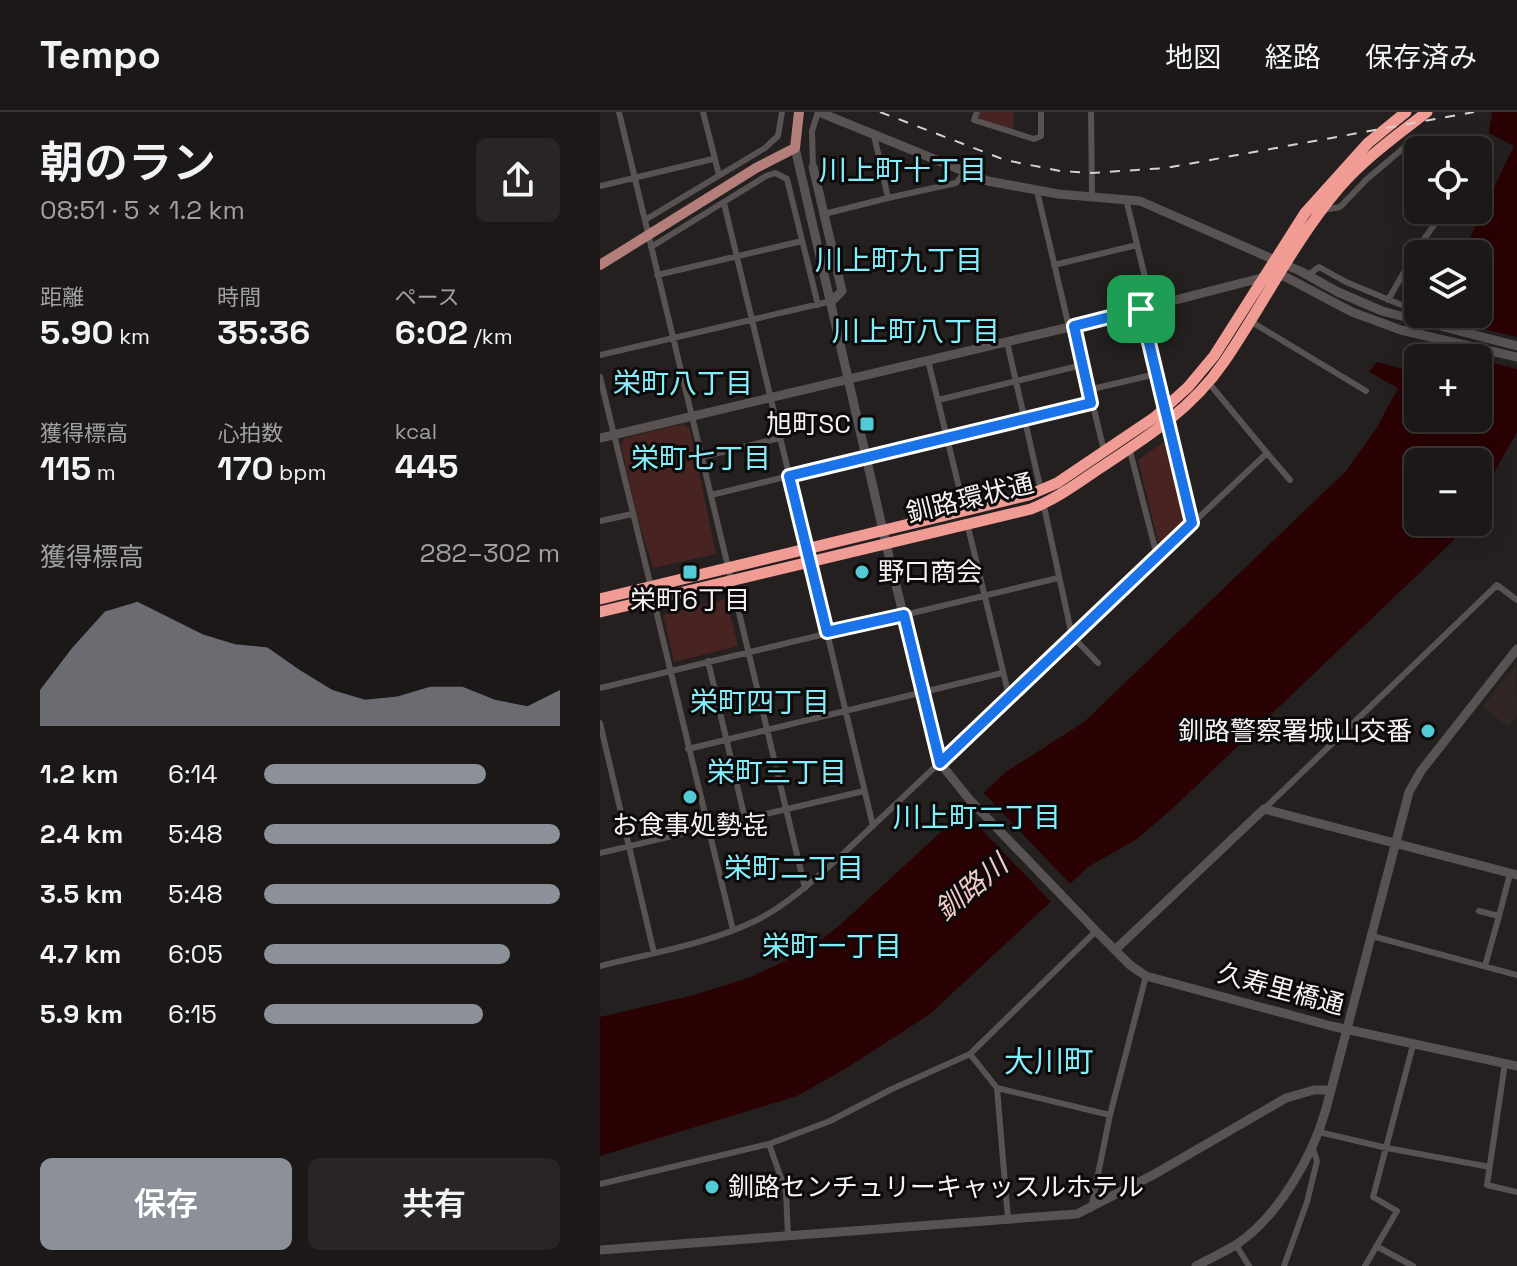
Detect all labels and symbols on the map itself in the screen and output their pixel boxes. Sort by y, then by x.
district label: 川上町十丁目 [819,152,987,188]
district label: 川上町九丁目 [815,242,983,278]
pin [1107,275,1175,343]
district label: 川上町八丁目 [832,313,1000,349]
district label: 栄町八丁目 [613,365,753,401]
place label: 旭町SC [766,407,851,441]
marker: 旭町SC [858,415,876,433]
district label: 栄町七丁目 [631,440,771,476]
street label: 釧路環状通 [903,466,1037,530]
place label: 野口商会 [878,555,982,589]
marker: 栄町6丁目 [681,563,699,581]
marker: 野口商会 [853,563,871,581]
place label: 栄町6丁目 [630,583,750,617]
district label: 栄町四丁目 [690,684,830,720]
place label: 釧路警察署城山交番 [1178,714,1412,748]
marker: 釧路警察署城山交番 [1419,722,1437,740]
district label: 栄町三丁目 [707,754,847,790]
marker: お食事処勢㐂 [681,788,699,806]
district label: 川上町二丁目 [893,799,1061,835]
place label: お食事処勢㐂 [612,808,768,842]
water label: 釧路川 [927,844,1017,928]
district label: 栄町二丁目 [724,850,864,886]
district label: 栄町一丁目 [762,928,902,964]
street label: 久寿里橋通 [1214,956,1348,1022]
district label: 大川町 [1004,1042,1094,1081]
place label: 釧路センチュリーキャッスルホテル [728,1170,1144,1204]
marker: 釧路センチュリーキャッスルホテル [703,1178,721,1196]

